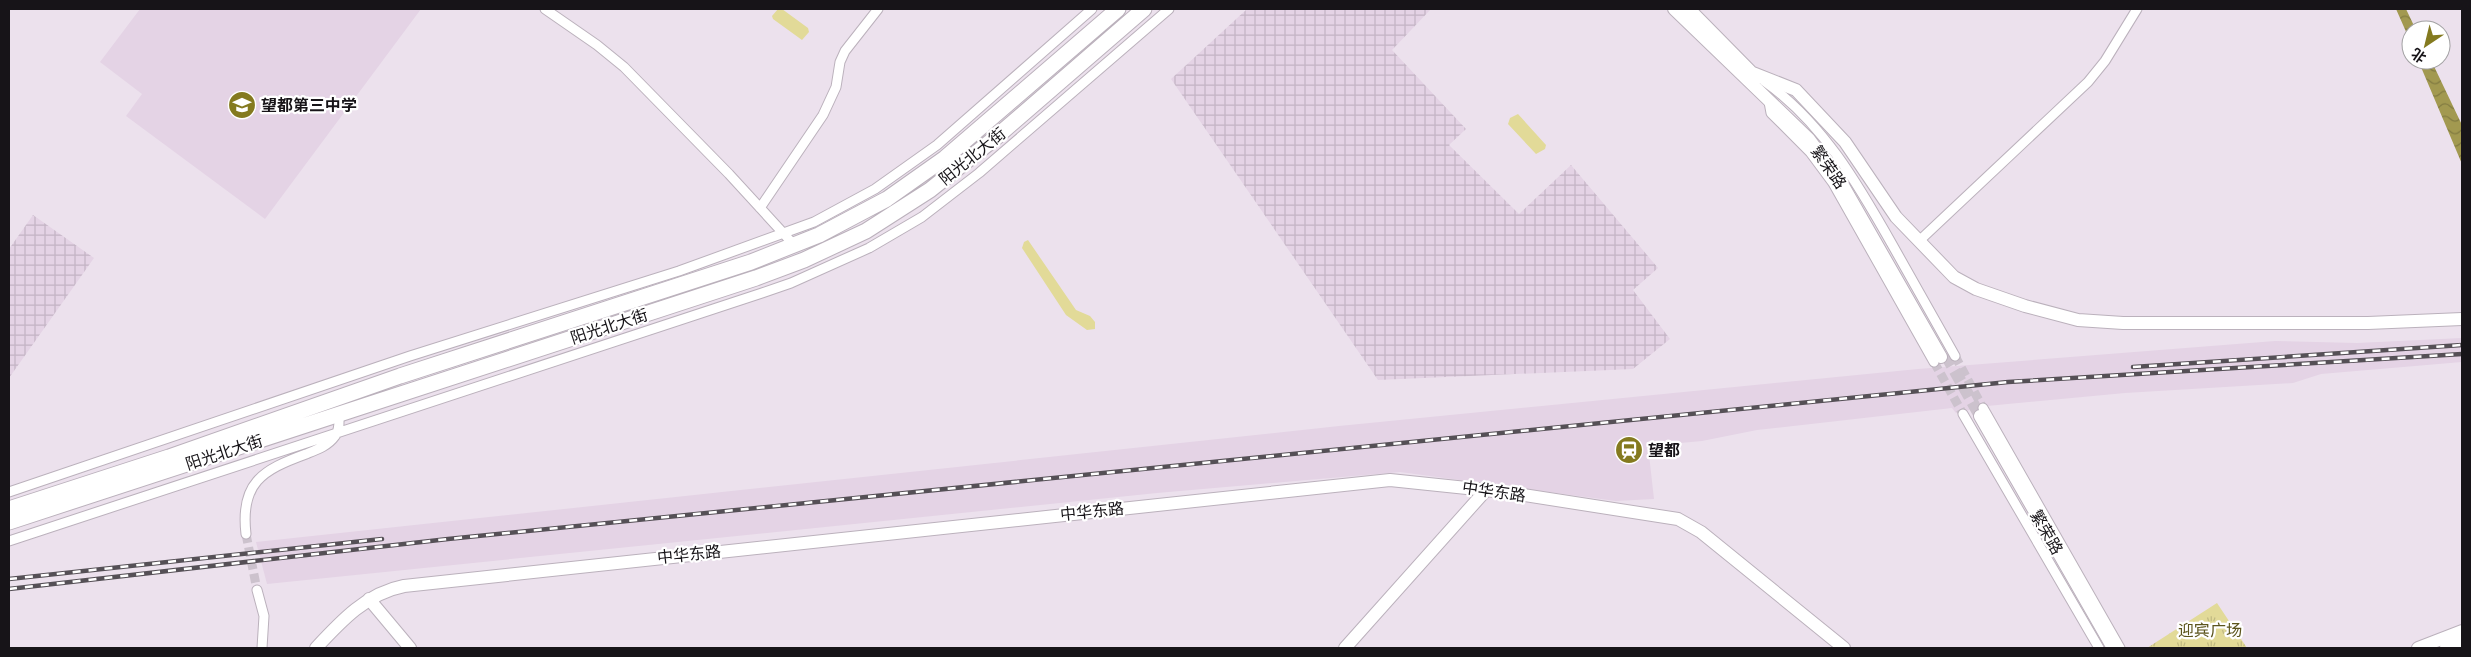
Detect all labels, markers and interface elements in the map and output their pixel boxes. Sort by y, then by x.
north arrow [2401,20,2451,70]
text: 北 [2408,45,2429,66]
school or university icon: 望都第三中学 [227,90,257,120]
place label: 望都第三中学 [261,96,357,114]
street label: 阳光北大街 [935,124,1009,188]
street label: 繁荣路 [1808,142,1850,192]
street label: 阳光北大街 [568,305,650,347]
street label: 阳光北大街 [183,431,265,473]
station icon: 望都 [1614,435,1644,465]
place label: 望都 [1648,441,1680,459]
street label: 中华东路 [1461,478,1527,504]
street label: 中华东路 [1059,499,1125,523]
street label: 繁荣路 [2027,507,2067,557]
street label: 中华东路 [656,542,722,566]
park label: 迎宾广场 [2178,621,2242,639]

